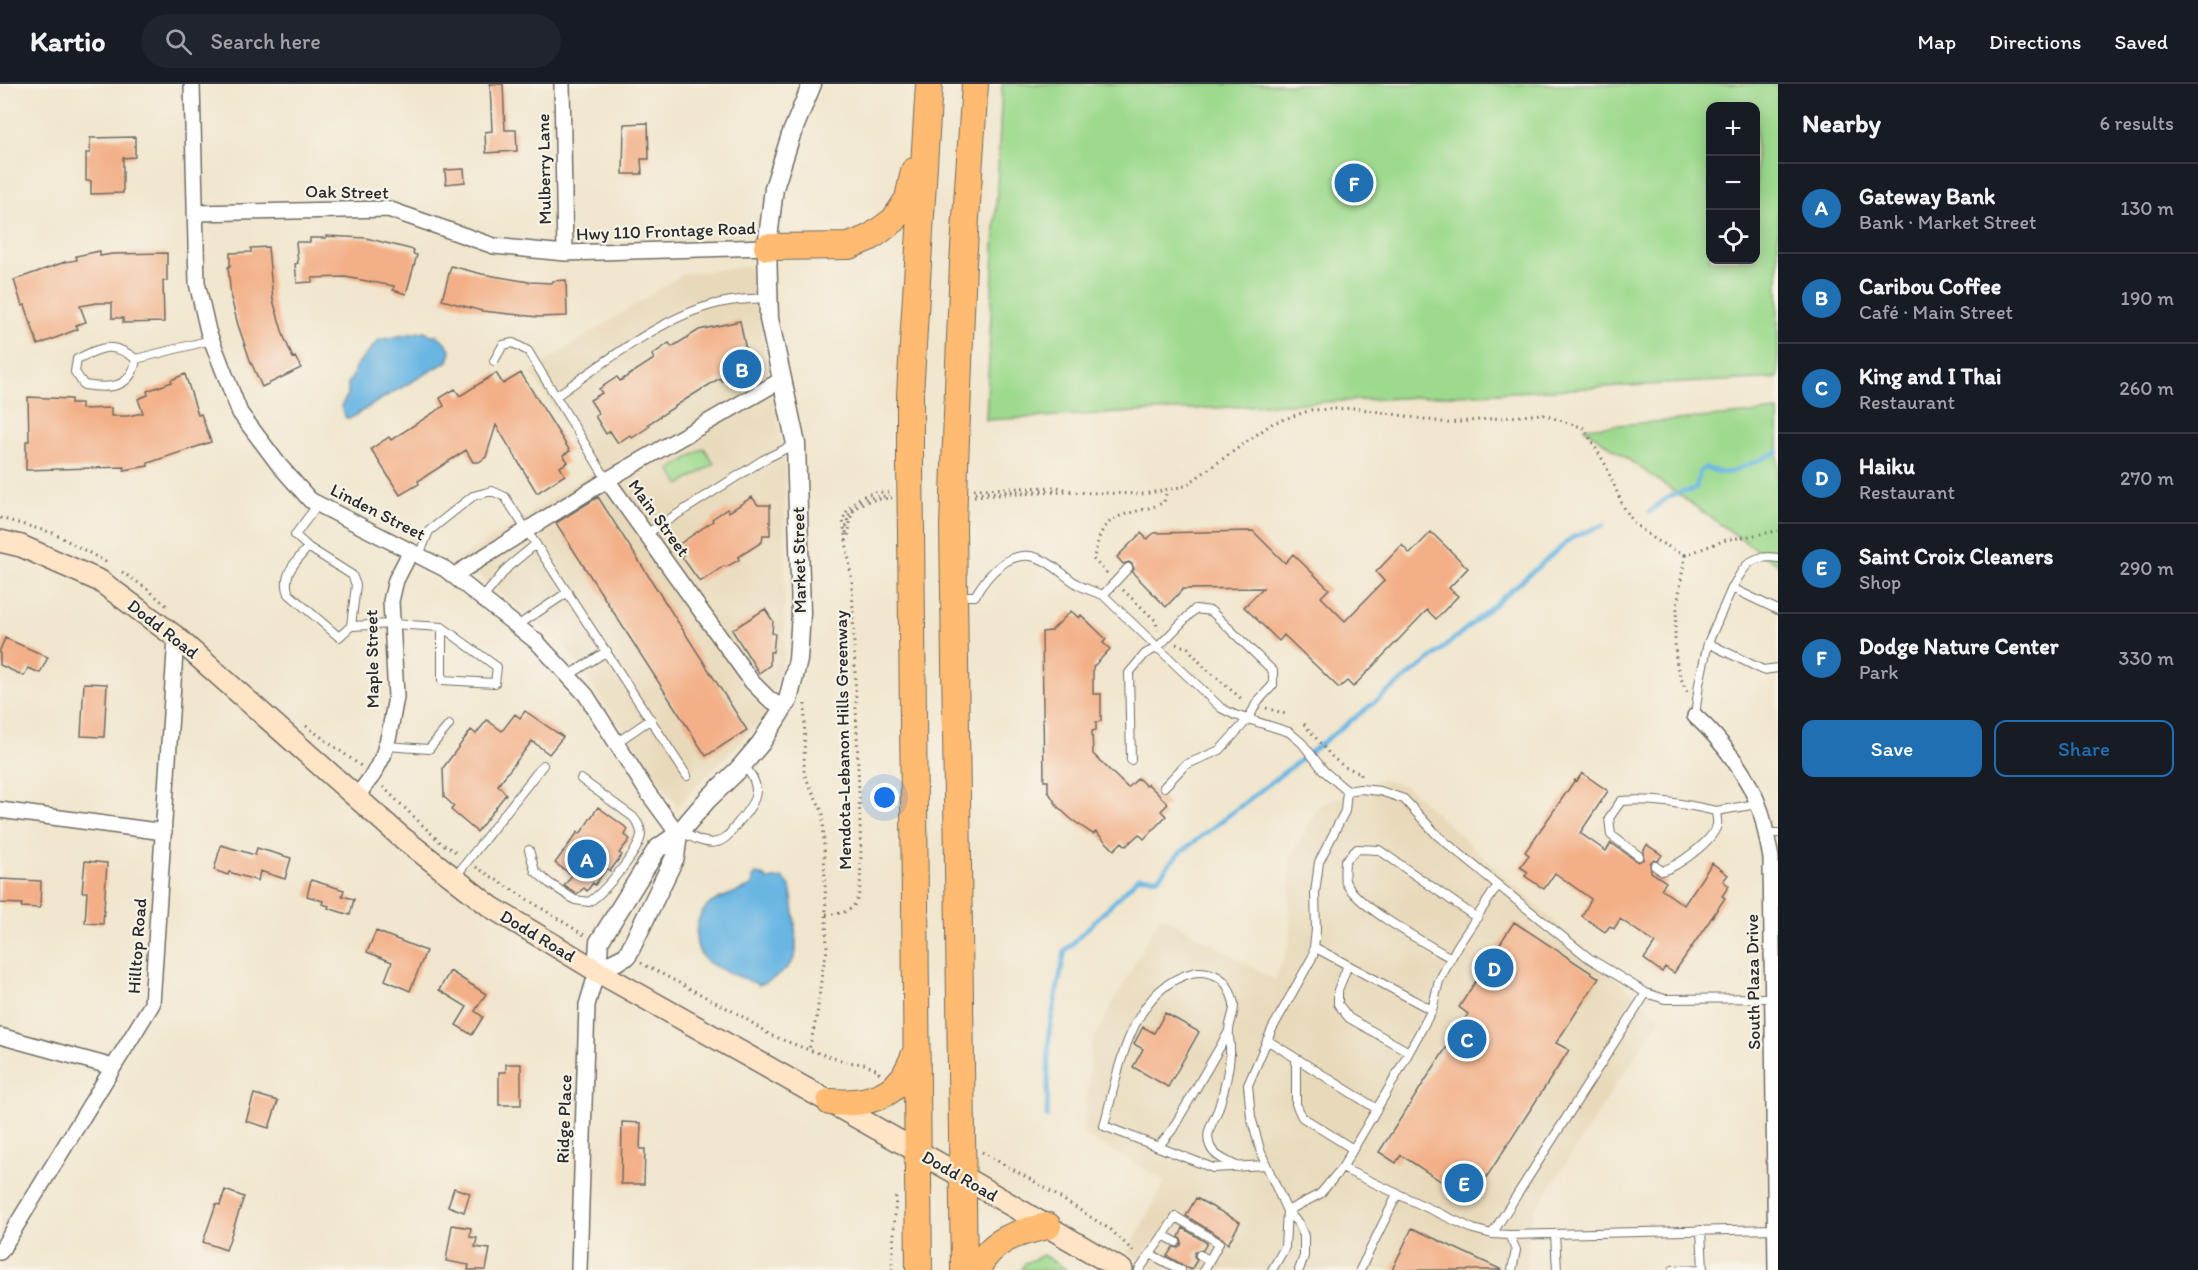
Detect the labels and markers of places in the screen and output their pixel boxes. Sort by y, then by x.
pin: F [1334,160,1374,206]
pin: B [722,346,762,392]
pin: A [568,836,606,882]
pin: D [1474,946,1514,990]
pin: C [1448,1016,1486,1062]
pin: E [1444,1160,1484,1206]

